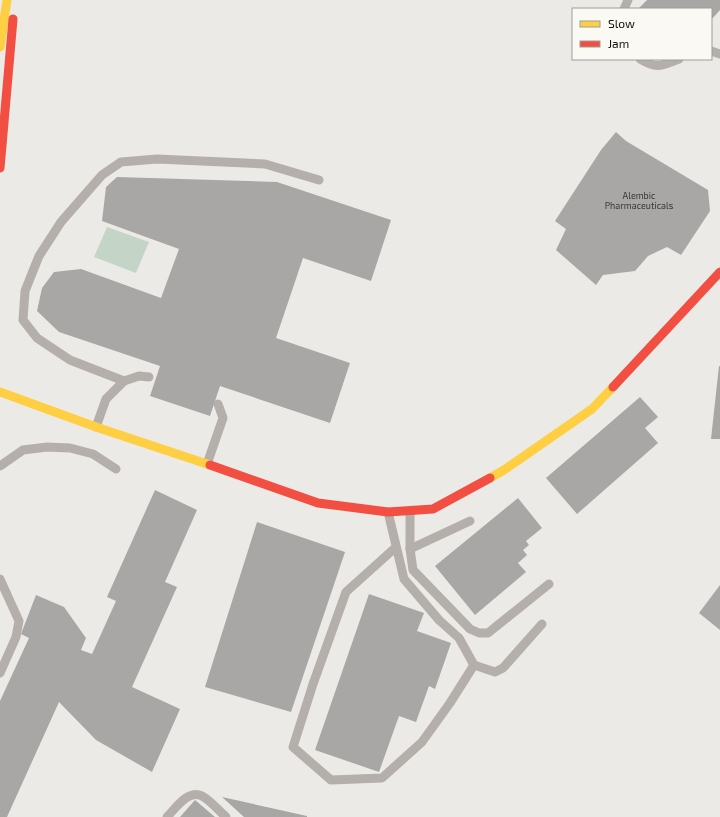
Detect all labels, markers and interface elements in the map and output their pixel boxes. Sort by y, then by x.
legend [572,8,712,60]
text: Slow [608,16,635,30]
text: Jam [608,36,629,50]
house number: Alembic Pharmaceuticals [605,190,674,211]

